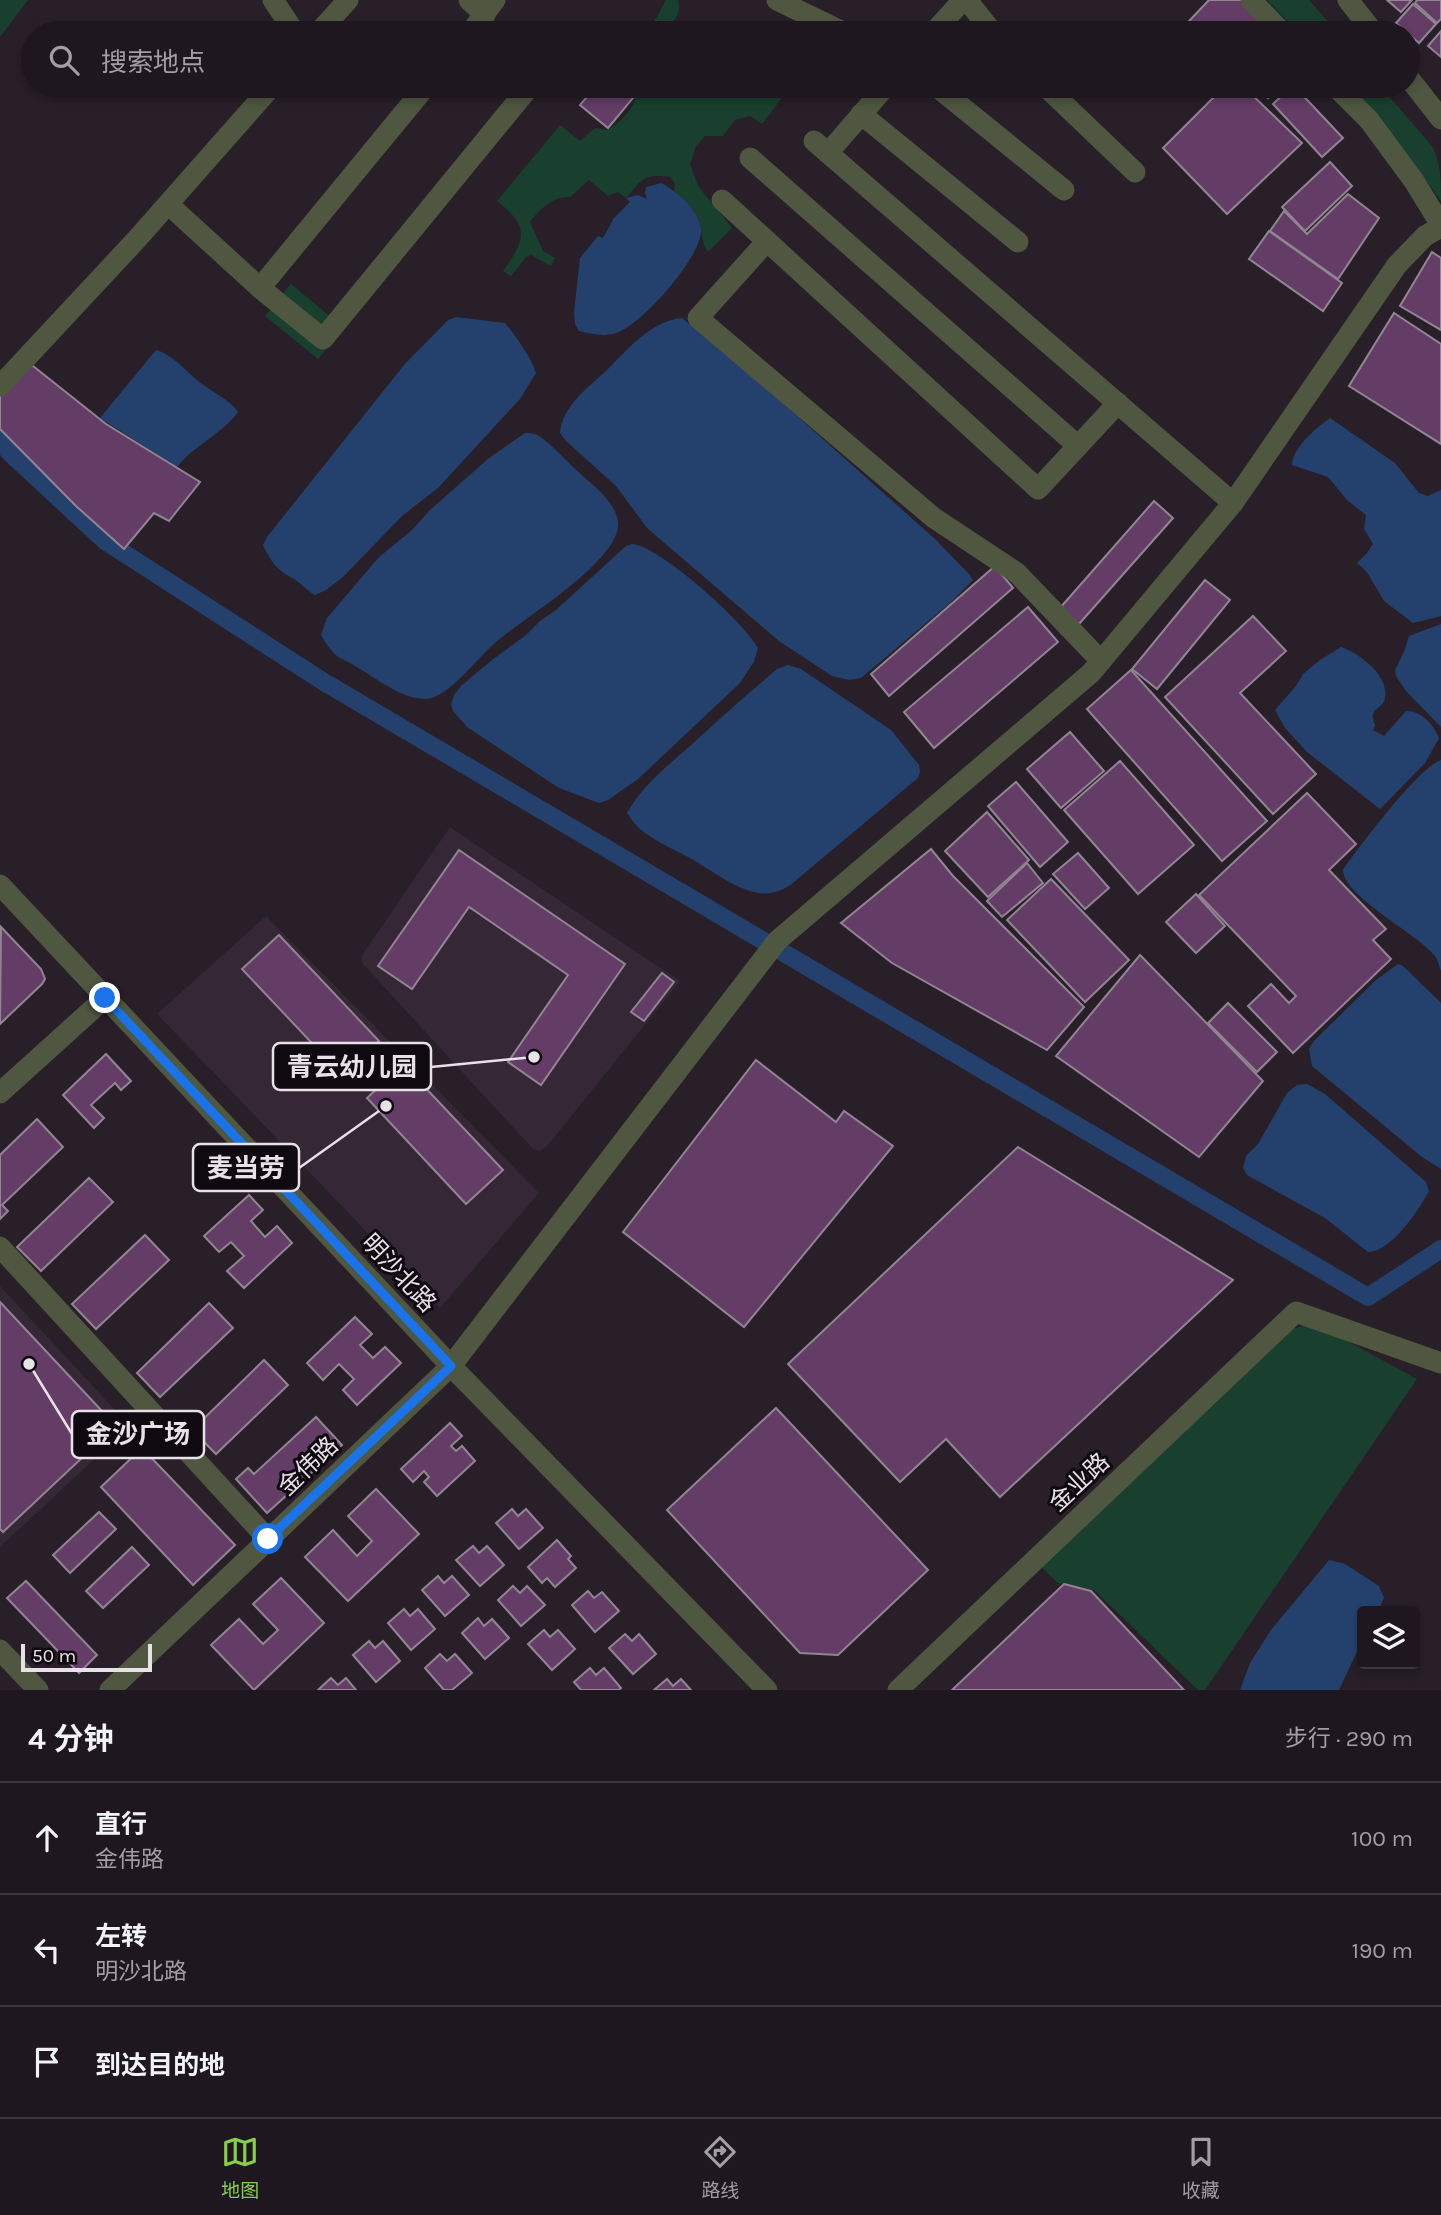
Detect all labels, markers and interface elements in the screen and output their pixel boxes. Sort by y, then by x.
search box [21,21,1420,98]
icon: search [45,41,83,79]
text: 搜索地点 [101,47,205,78]
route end [89,982,120,1013]
callout: 青云幼儿园 [273,1043,431,1090]
text: 青云幼儿园 [287,1052,417,1083]
callout: 麦当劳 [193,1144,299,1191]
text: 麦当劳 [207,1153,285,1184]
street label: 明沙北路 [356,1228,442,1318]
callout: 金沙广场 [72,1411,204,1458]
text: 金沙广场 [86,1419,190,1450]
street label: 金伟路 [272,1431,344,1501]
street label: 金业路 [1043,1447,1115,1517]
route start [252,1523,283,1554]
map controls [1357,1606,1420,1669]
button: layers [1357,1606,1420,1669]
scale bar [21,1641,152,1673]
text: 50 m [32,1645,76,1667]
text: 4 分钟 [28,1721,113,1757]
text: 步行 · 290 m [1285,1725,1413,1752]
text: 直行 [95,1809,147,1840]
icon: ahead [28,1819,66,1857]
text: 100 m [1351,1825,1413,1852]
text: 金伟路 [95,1846,164,1873]
text: 左转 [95,1921,147,1952]
icon: left [28,1931,66,1969]
text: 190 m [1351,1937,1413,1964]
text: 明沙北路 [95,1958,187,1985]
icon: arrive [28,2043,66,2081]
text: 到达目的地 [95,2050,225,2081]
tab: 地图 [221,2133,259,2202]
tab: 路线 [701,2133,740,2202]
tab: 收藏 [1182,2133,1220,2202]

